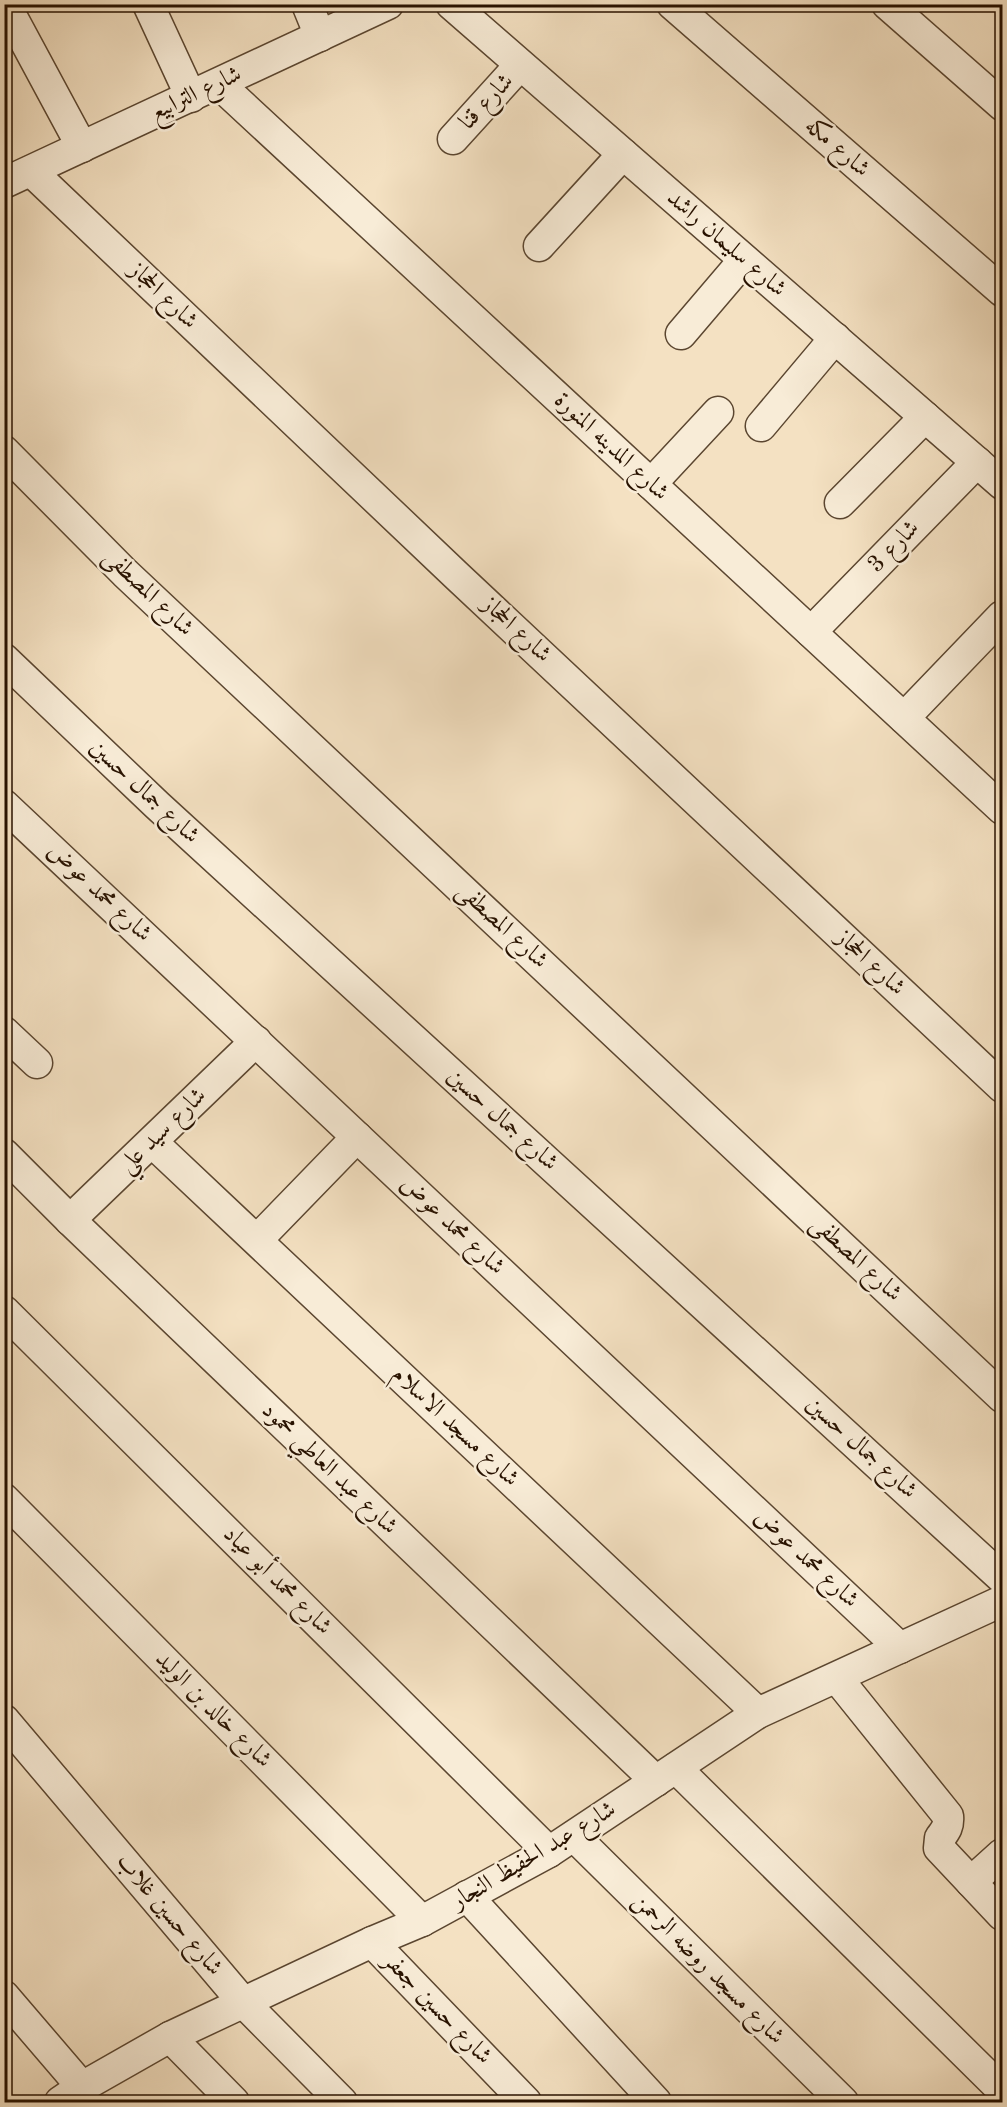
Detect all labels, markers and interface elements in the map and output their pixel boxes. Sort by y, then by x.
street label: شارع الترابيع [147,62,249,133]
street label: شارع قنا [455,69,523,139]
street label: شارع مكه [796,112,875,187]
street label: شارع سليمان راشد [658,186,790,307]
street label: شارع الحجاز [119,256,203,338]
street label: شارع المدينه المنورة [545,388,673,510]
street label: شارع 3 [864,516,929,582]
street label: شارع المصطفى [94,545,197,646]
street label: شارع الحجاز [471,590,556,672]
street label: شارع جمال حسين [80,735,203,853]
street label: شارع محمد عوض [38,839,156,951]
street label: شارع المصطفى [448,878,552,978]
street label: شارع الحجاز [825,923,910,1005]
street label: شارع جمال حسين [438,1064,562,1180]
street label: شارع سيد علي [115,1084,218,1185]
street label: شارع محمد عوض [391,1172,509,1284]
street label: شارع المصطفى [802,1211,906,1311]
street label: شارع مسجد الاسلام [382,1362,523,1497]
street label: شارع جمال حسين [797,1392,921,1508]
street label: شارع عبد العاطي محمود [250,1398,401,1546]
street label: شارع محمد عوض [745,1505,863,1617]
street label: شارع محمد أبو عياد [214,1517,341,1644]
street label: شارع خالد بن الوليد [146,1647,276,1777]
street label: شارع عبد الحفيظ النجار [445,1797,623,1921]
street label: شارع حسين غلاب [107,1849,227,1984]
street label: شارع مسجد روضه الرحمن [623,1888,789,2054]
street label: شارع حسين جعفر [372,1947,496,2073]

